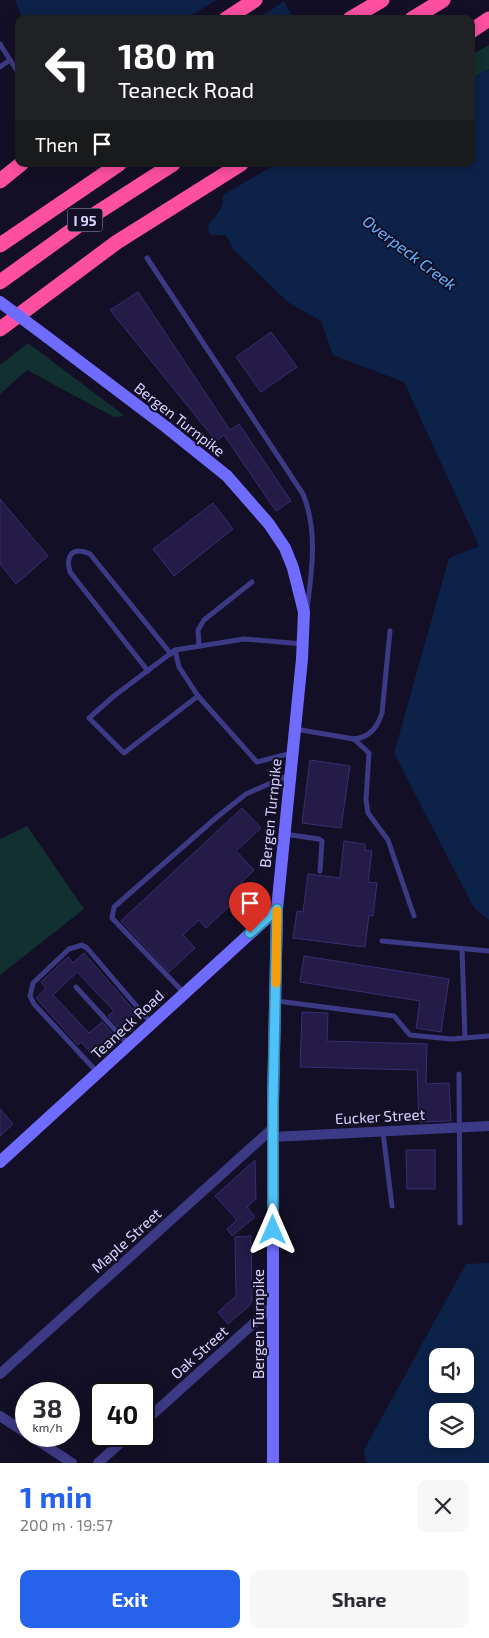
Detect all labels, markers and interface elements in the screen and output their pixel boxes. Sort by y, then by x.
text: 180 m [118,34,215,76]
icon: left [35,35,100,100]
text: Teaneck Road [118,76,254,102]
icon: arrive [88,130,116,158]
text: Then [35,133,78,156]
road number: I 95 [68,208,102,232]
water label: Overpeck Creek [359,211,461,293]
street label: Bergen Turnpike [131,378,229,460]
street label: Bergen Turnpike [255,757,285,869]
pin [229,882,271,933]
icon: arrive [236,889,264,917]
street label: Teaneck Road [87,986,167,1062]
street label: Eucker Street [334,1105,426,1127]
position arrow [246,1203,298,1255]
street label: Maple Street [87,1204,165,1276]
street label: Bergen Turnpike [249,1269,267,1379]
street label: Oak Street [167,1321,232,1382]
map controls [429,1348,474,1448]
button: sound [429,1348,474,1393]
speed limit sign: 40 [90,1382,155,1447]
text: 38 [33,1393,62,1423]
button: layers [429,1403,474,1448]
text: km/h [33,1420,62,1434]
text: 1 min [20,1478,92,1514]
button: close [417,1480,469,1532]
text: 200 m · 19:57 [20,1515,113,1534]
button: Exit [20,1570,240,1628]
button: Share [250,1570,469,1628]

